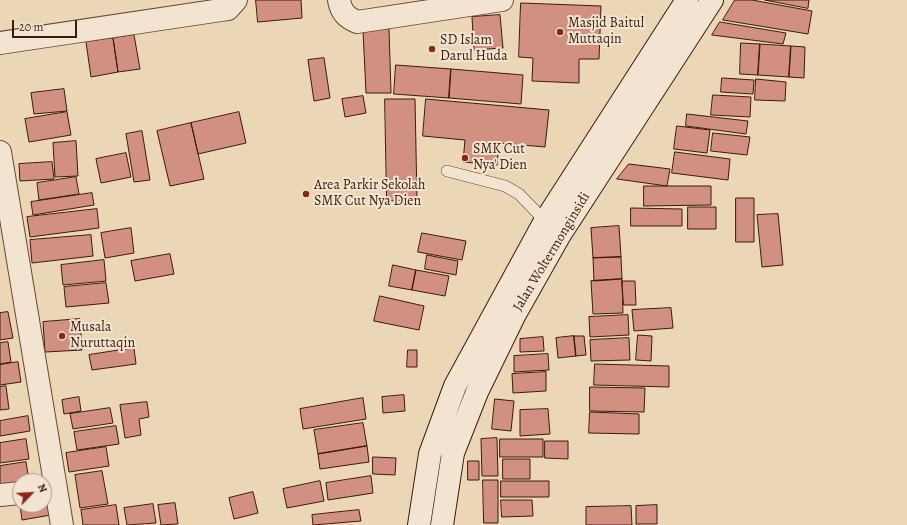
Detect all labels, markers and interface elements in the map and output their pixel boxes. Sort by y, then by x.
scale bar [14,12,79,38]
place label: Masjid Baitul Muttaqin [568,16,644,48]
text: 20 m [19,19,43,35]
marker: Masjid Baitul Muttaqin [555,27,565,37]
place label: SD Islam Darul Huda [440,33,508,66]
marker: SD Islam Darul Huda [427,44,437,54]
place label: SMK Cut Nya' Dien [473,142,527,174]
marker: SMK Cut Nya' Dien [460,153,470,163]
place label: Area Parkir Sekolah SMK Cut Nya Dien [314,178,426,210]
marker: Area Parkir Sekolah SMK Cut Nya Dien [301,189,311,199]
street label: Jalan Woltermonginsidi [510,190,594,314]
place label: Musala Nuruttaqin [70,320,135,352]
marker: Musala Nuruttaqin [57,331,67,341]
north arrow [12,473,52,513]
text: N [34,481,51,495]

